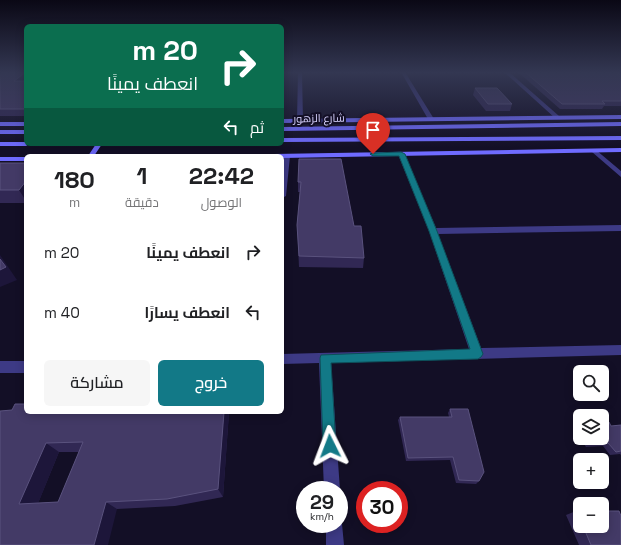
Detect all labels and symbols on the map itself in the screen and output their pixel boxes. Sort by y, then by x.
street label: شارع الزهور [292,111,345,126]
pin [356,113,390,154]
position arrow [309,425,351,467]
speed limit sign: 30 [356,481,408,533]

